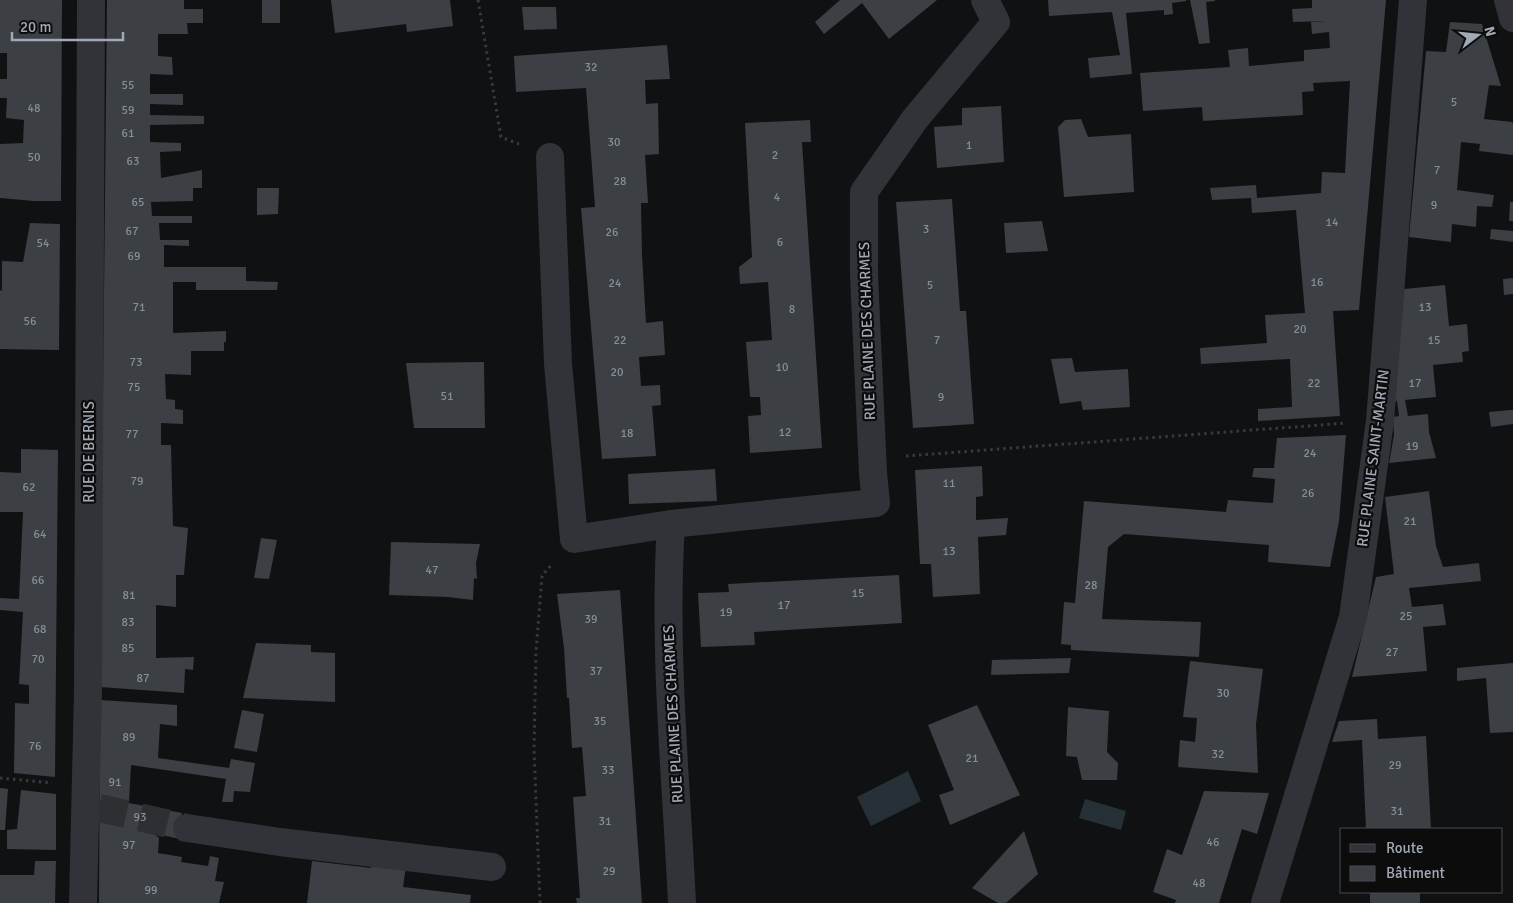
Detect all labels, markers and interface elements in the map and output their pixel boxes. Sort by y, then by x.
scale bar [12,10,124,42]
north arrow [1453,10,1503,60]
text: 20 m [20,18,51,36]
text: N [1481,25,1500,39]
house number: 32 [585,60,597,75]
house number: 55 [122,78,134,93]
house number: 5 [1451,95,1457,110]
house number: 48 [28,101,40,116]
house number: 59 [122,103,134,118]
house number: 61 [122,126,134,141]
house number: 30 [608,135,620,150]
house number: 1 [966,138,972,153]
house number: 2 [772,148,778,163]
house number: 50 [28,150,40,165]
house number: 63 [127,154,139,169]
house number: 7 [1434,163,1440,178]
house number: 28 [614,174,626,189]
house number: 4 [774,190,781,205]
house number: 65 [132,195,144,210]
house number: 9 [1431,198,1437,213]
house number: 14 [1326,215,1339,230]
house number: 3 [923,222,929,237]
house number: 67 [126,224,138,239]
house number: 26 [606,225,618,240]
house number: 6 [777,235,783,250]
house number: 54 [37,236,50,251]
street label: RUE PLAINE DES CHARMES [855,241,879,421]
house number: 69 [128,249,140,264]
house number: 16 [1311,275,1323,290]
house number: 24 [609,276,622,291]
house number: 5 [927,278,933,293]
house number: 71 [133,300,145,315]
house number: 13 [1419,300,1431,315]
house number: 8 [789,302,795,317]
house number: 56 [24,314,36,329]
house number: 20 [1294,322,1306,337]
house number: 22 [614,333,626,348]
house number: 7 [934,333,940,348]
house number: 15 [1428,333,1440,348]
house number: 73 [130,355,142,370]
house number: 10 [776,360,788,375]
house number: 20 [611,365,623,380]
street label: RUE PLAINE SAINT-MARTIN [1353,368,1393,548]
house number: 22 [1308,376,1320,391]
house number: 17 [1409,376,1421,391]
house number: 75 [128,380,140,395]
house number: 51 [441,389,453,404]
house number: 9 [938,390,944,405]
street label: RUE DE BERNIS [80,401,98,503]
house number: 12 [779,425,791,440]
house number: 18 [621,426,633,441]
house number: 77 [126,427,138,442]
house number: 19 [1406,439,1418,454]
house number: 24 [1304,446,1317,461]
house number: 79 [131,474,143,489]
house number: 11 [943,476,955,491]
house number: 62 [23,480,35,495]
house number: 26 [1302,486,1314,501]
house number: 21 [1404,514,1416,529]
house number: 64 [34,527,47,542]
house number: 13 [943,544,955,559]
house number: 47 [426,563,438,578]
house number: 66 [32,573,44,588]
house number: 28 [1085,578,1097,593]
house number: 15 [852,586,864,601]
house number: 81 [123,588,135,603]
house number: 17 [778,598,790,613]
house number: 19 [720,605,732,620]
house number: 25 [1400,609,1412,624]
house number: 39 [585,612,597,627]
house number: 83 [122,615,134,630]
house number: 68 [34,622,46,637]
street label: RUE PLAINE DES CHARMES [659,624,687,804]
house number: 85 [122,641,134,656]
house number: 27 [1386,645,1398,660]
house number: 70 [32,652,44,667]
house number: 37 [590,664,602,679]
house number: 87 [137,671,149,686]
house number: 30 [1217,686,1229,701]
house number: 35 [594,714,606,729]
house number: 89 [123,730,135,745]
house number: 76 [29,739,41,754]
house number: 32 [1212,747,1224,762]
house number: 21 [966,751,978,766]
house number: 29 [1389,758,1401,773]
house number: 33 [602,763,614,778]
house number: 91 [109,775,121,790]
house number: 31 [1391,804,1403,819]
house number: 93 [134,810,146,825]
house number: 31 [599,814,611,829]
legend [1340,828,1503,893]
house number: 46 [1207,835,1219,850]
house number: 97 [123,838,135,853]
text: Route [1386,839,1423,857]
house number: 29 [603,864,615,879]
text: Bâtiment [1386,864,1445,882]
house number: 48 [1193,876,1205,891]
house number: 99 [145,883,157,898]

